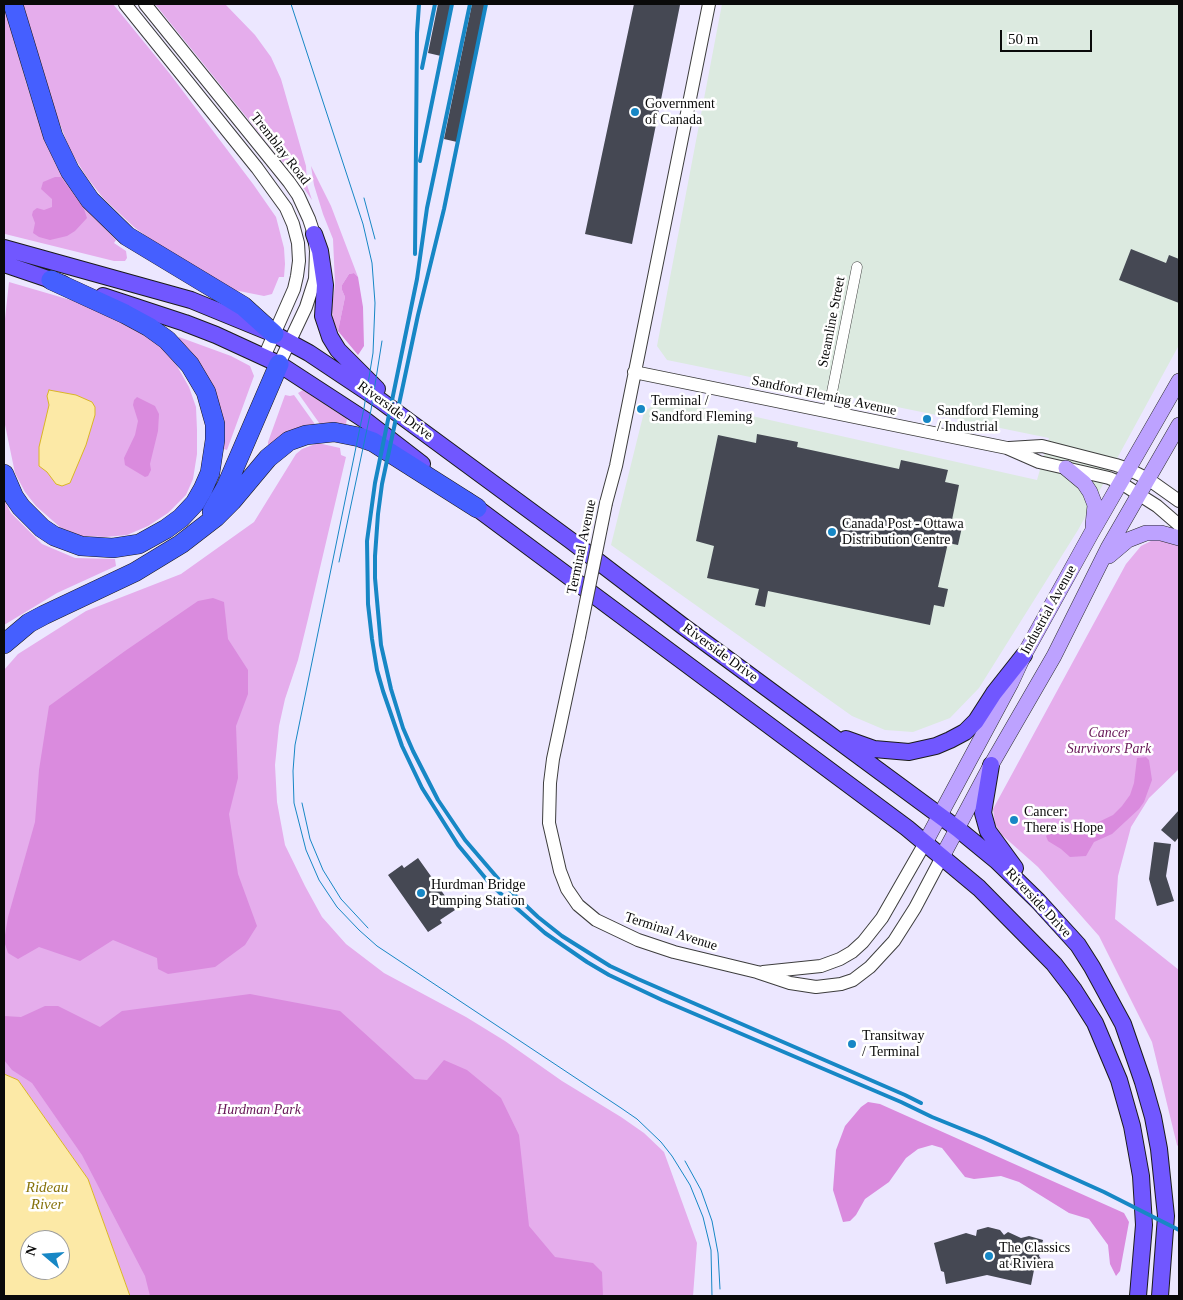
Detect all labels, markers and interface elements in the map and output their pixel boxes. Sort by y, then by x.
scale bar [1003,20,1096,52]
text: 50 m [1008,31,1038,47]
place label: Government of Canada [645,96,715,128]
marker: Government of Canada [629,106,641,118]
street label: Tremblay Road [247,110,313,188]
street label: Steamline Street [815,275,849,369]
street label: Sandford Fleming Avenue [750,372,898,420]
street label: Riverside Drive [354,378,436,444]
place label: Terminal / Sandford Fleming [651,393,752,426]
marker: Terminal / Sandford Fleming [635,403,647,415]
place label: Sandford Fleming / Industrial [937,403,1038,436]
marker: Sandford Fleming / Industrial [921,413,933,425]
street label: Terminal Avenue [564,498,600,596]
place label: Canada Post - Ottawa Distribution Centre [842,516,964,548]
marker: Canada Post - Ottawa Distribution Centre [826,526,838,538]
street label: Industrial Avenue [1017,562,1081,658]
street label: Riverside Drive [679,620,761,686]
park label: Cancer Survivors Park [1067,725,1151,758]
place label: Cancer: There is Hope [1024,804,1103,836]
marker: Cancer: There is Hope [1008,814,1020,826]
street label: Riverside Drive [1001,865,1075,941]
place label: Hurdman Bridge Pumping Station [431,877,525,910]
marker: Hurdman Bridge Pumping Station [415,887,427,899]
street label: Terminal Avenue [623,909,719,955]
place label: Transitway / Terminal [862,1028,924,1060]
marker: Transitway / Terminal [846,1038,858,1050]
park label: Hurdman Park [217,1102,301,1118]
water label: Rideau River [26,1179,68,1214]
north arrow [20,1230,70,1280]
place label: The Classics at Riviera [999,1240,1070,1272]
text: N [23,1243,40,1258]
marker: The Classics at Riviera [983,1250,995,1262]

